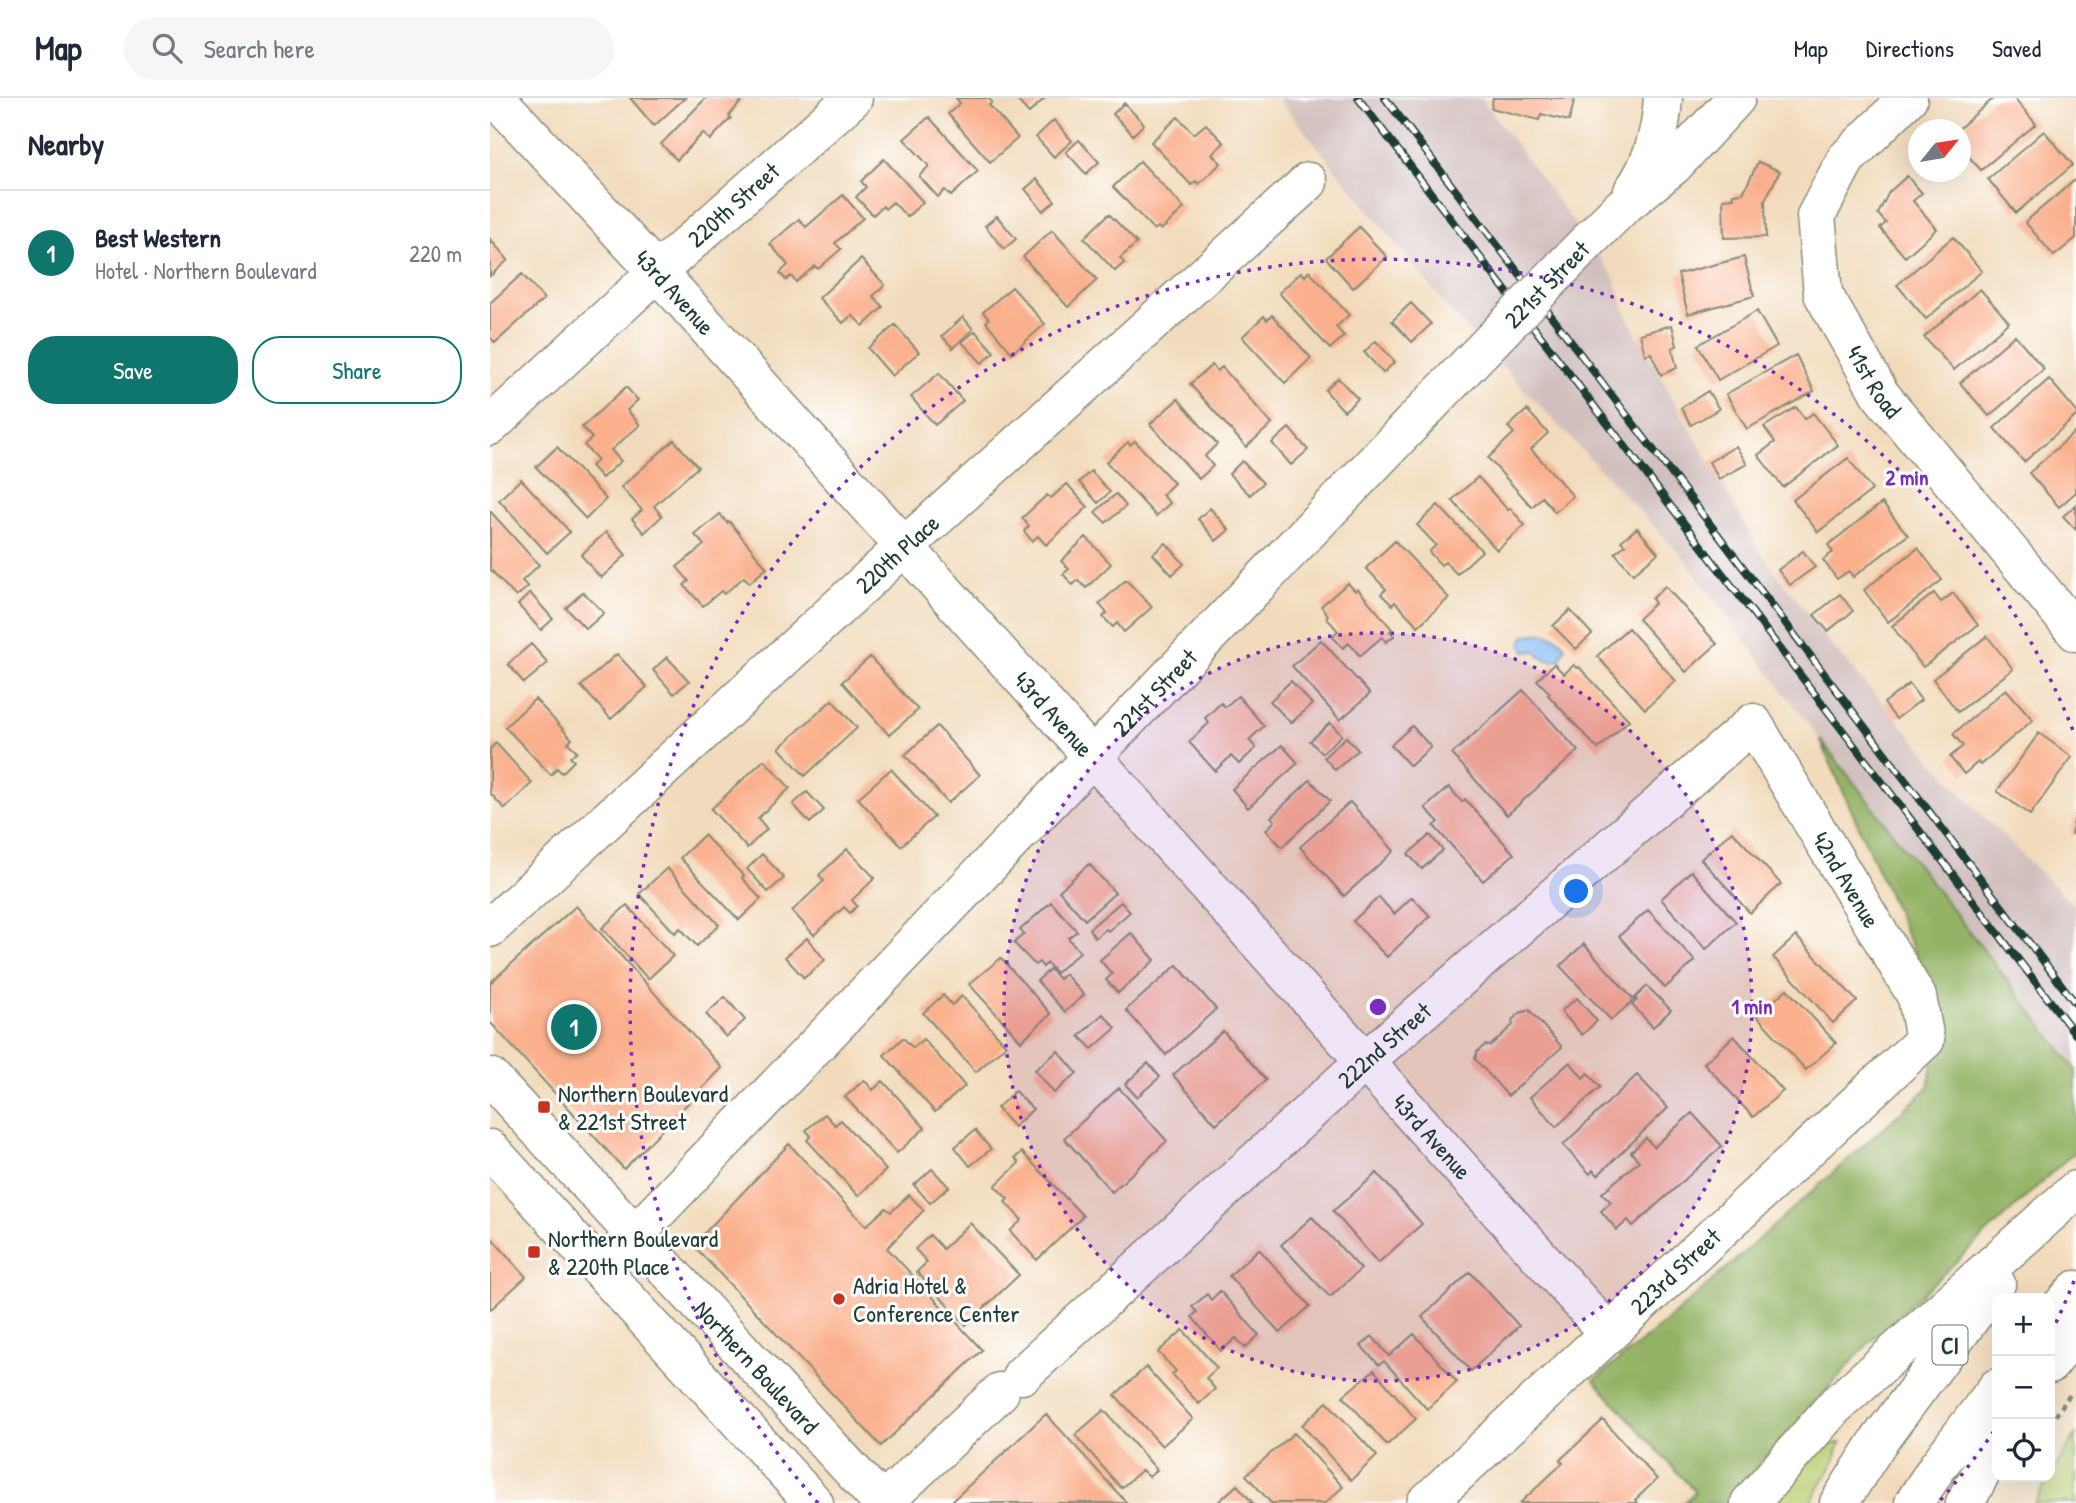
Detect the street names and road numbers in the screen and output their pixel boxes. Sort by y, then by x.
street label: 220th Street [680,154,787,254]
street label: 221st Street [1497,233,1597,335]
street label: 43rd Avenue [628,242,723,342]
street label: 41st Road [1839,339,1909,424]
street label: 220th Place [848,507,946,600]
street label: 221st Street [1105,641,1205,743]
street label: 43rd Avenue [1007,664,1101,764]
street label: 42nd Avenue [1805,825,1888,934]
street label: 222nd Street [1330,994,1438,1095]
street label: 43rd Avenue [1385,1087,1479,1186]
street label: 223rd Street [1623,1220,1728,1321]
street label: Northern Boulevard [687,1293,826,1440]
road number: CI [1932,1326,1968,1364]

